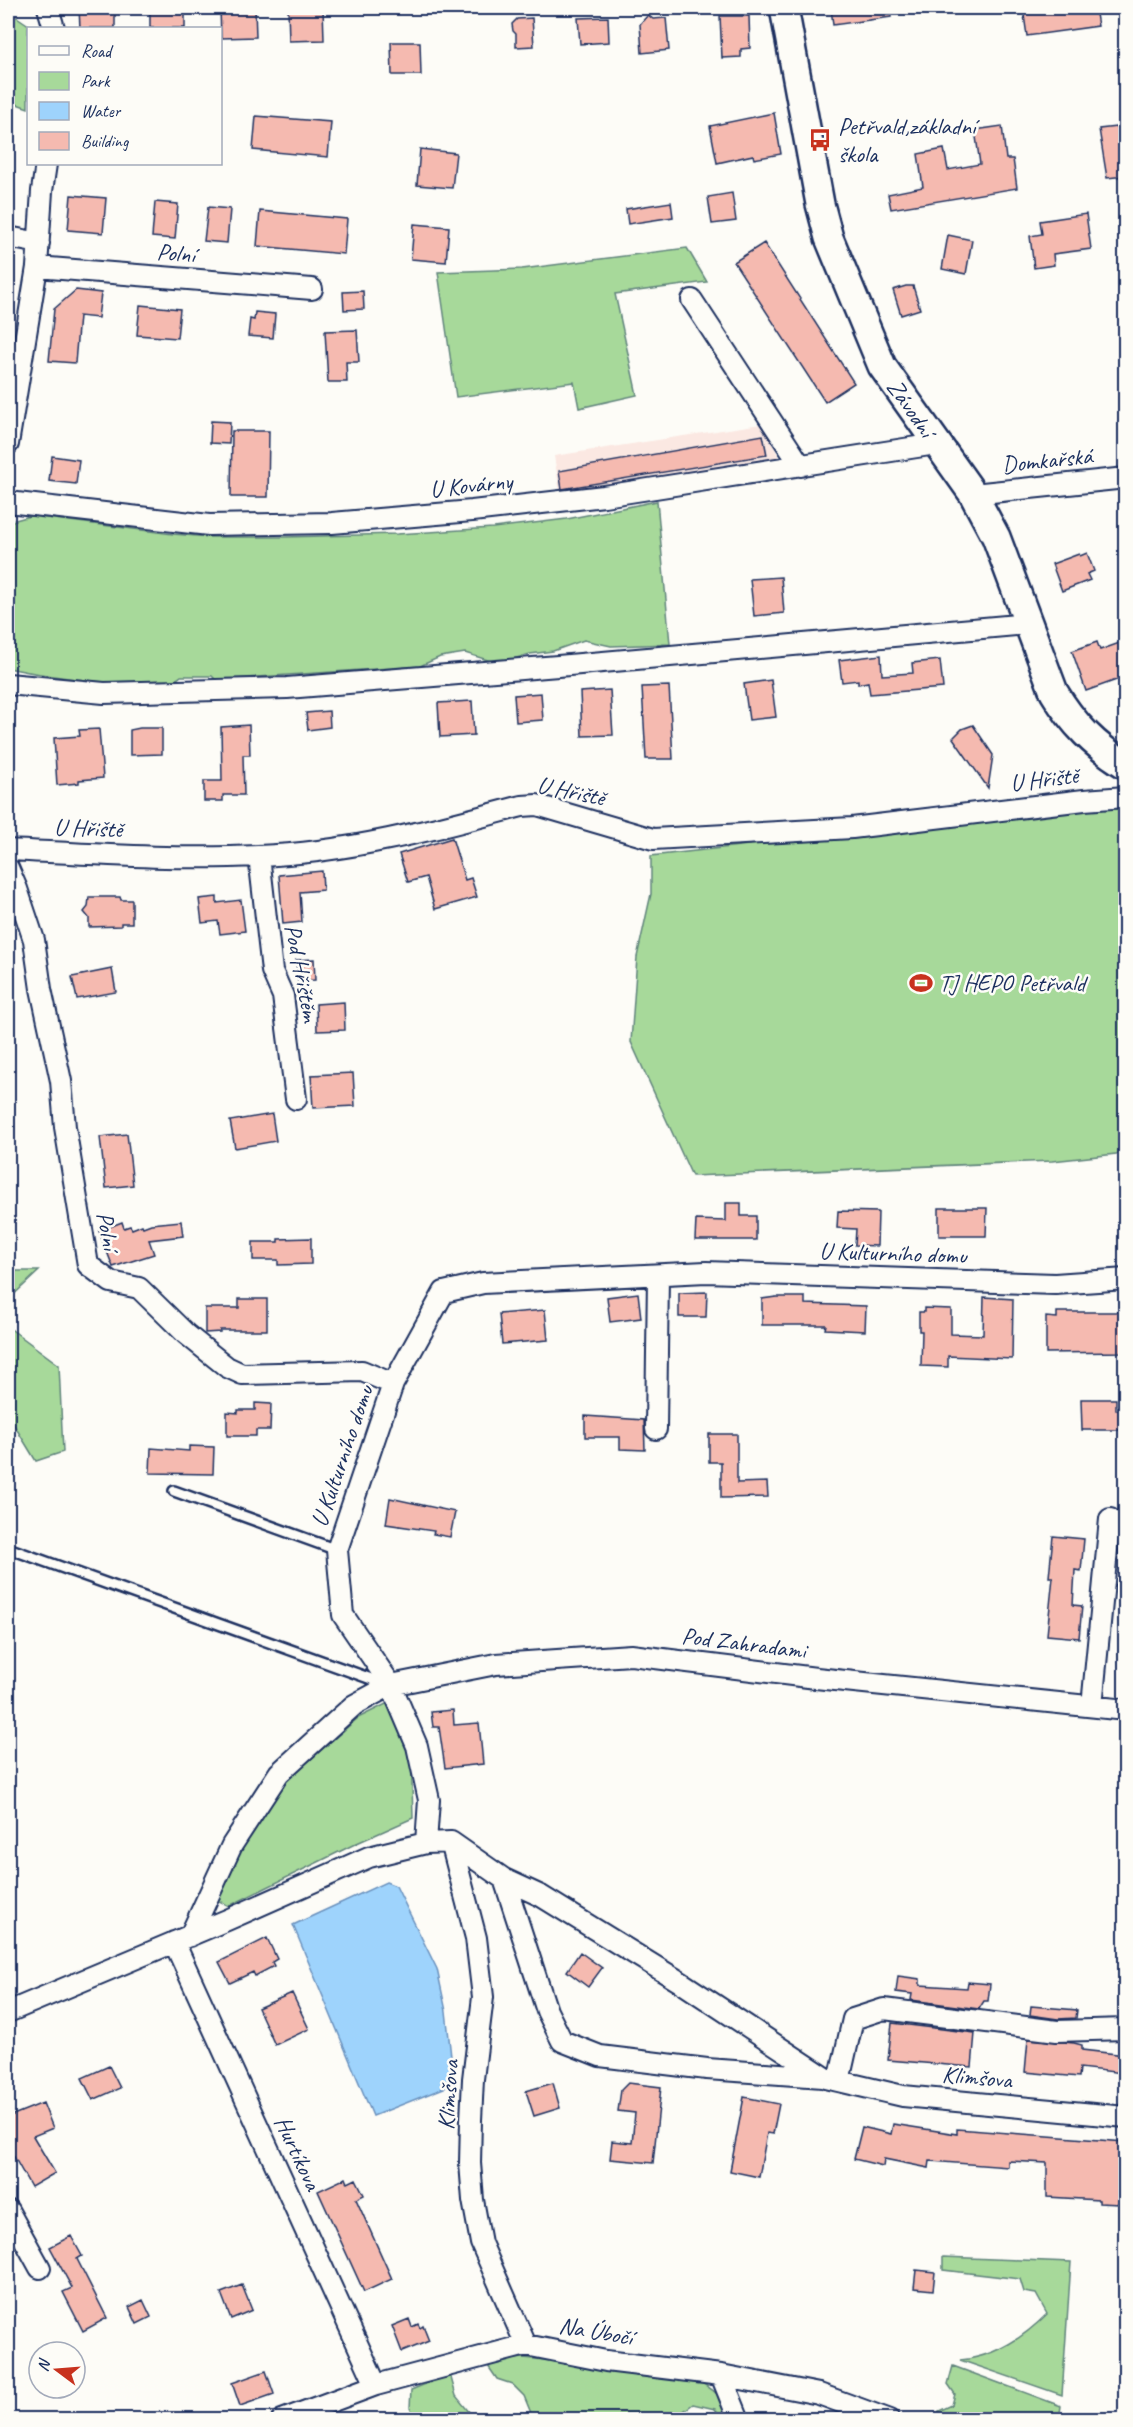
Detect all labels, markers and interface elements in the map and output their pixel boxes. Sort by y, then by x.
legend [27,27,222,165]
text: Road [81,40,114,62]
text: Park [81,70,111,92]
text: Water [81,100,122,122]
place label: Petřvald,základní škola [838,111,980,169]
bus stop icon: Petřvald,základní škola [807,127,833,153]
text: Building [81,130,130,152]
street label: Polní [156,236,201,270]
street label: Závodní [880,373,944,447]
street label: Domkařská [1000,440,1096,480]
street label: U Kovárny [428,466,516,504]
street label: U Hřiště [1008,760,1083,798]
street label: U Hřiště [535,769,610,813]
street label: U Hřiště [54,812,126,844]
street label: Pod Hřištěm [278,922,327,1027]
place label: TJ HEPO Petřvald [939,968,1089,998]
sports icon: TJ HEPO Petřvald [908,970,934,996]
street label: Polní [90,1210,127,1257]
street label: U Kulturního domu [819,1235,969,1271]
street label: U Kulturního domu [304,1379,381,1531]
street label: Pod Zahradami [680,1621,810,1666]
street label: Klimšova [431,2058,465,2131]
street label: Klimšova [941,2059,1014,2095]
street label: Hurtíkova [268,2111,329,2196]
street label: Na Úbočí [557,2310,640,2353]
north arrow [27,2340,87,2400]
text: N [33,2356,55,2374]

